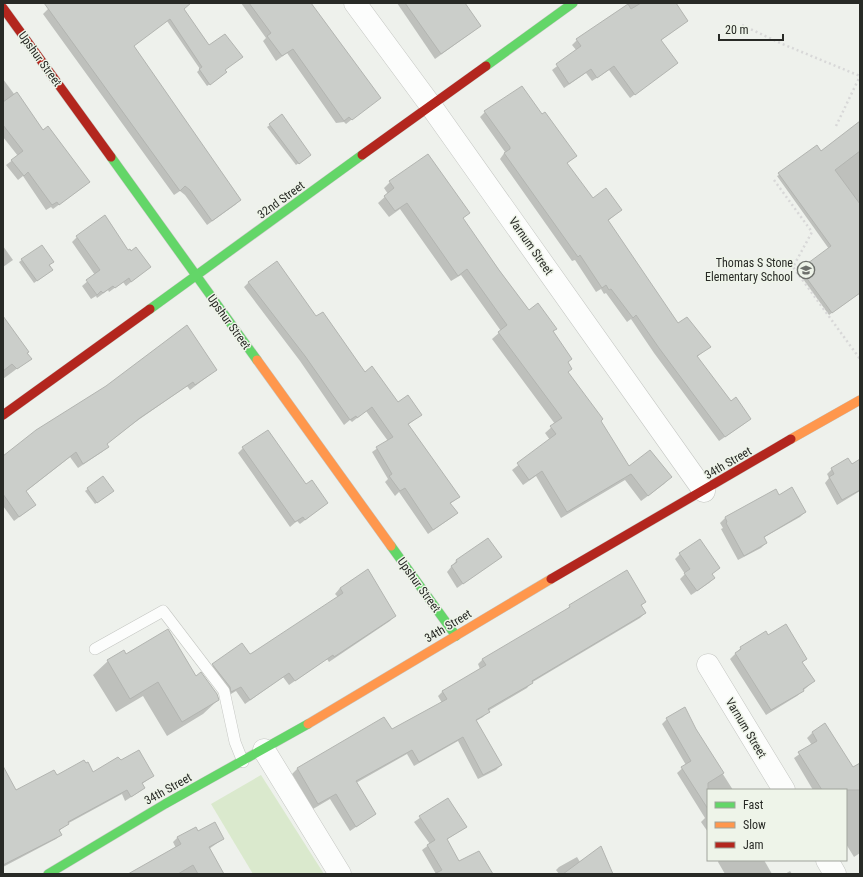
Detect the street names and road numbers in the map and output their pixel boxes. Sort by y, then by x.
street label: Upshur Street [15,29,65,89]
street label: 32nd Street [255,178,308,222]
street label: Varnum Street [506,214,556,278]
street label: Upshur Street [204,292,254,352]
street label: 34th Street [702,444,754,482]
street label: Upshur Street [394,555,444,615]
street label: 34th Street [422,606,474,645]
street label: Varnum Street [723,696,770,761]
street label: 34th Street [142,770,195,808]

